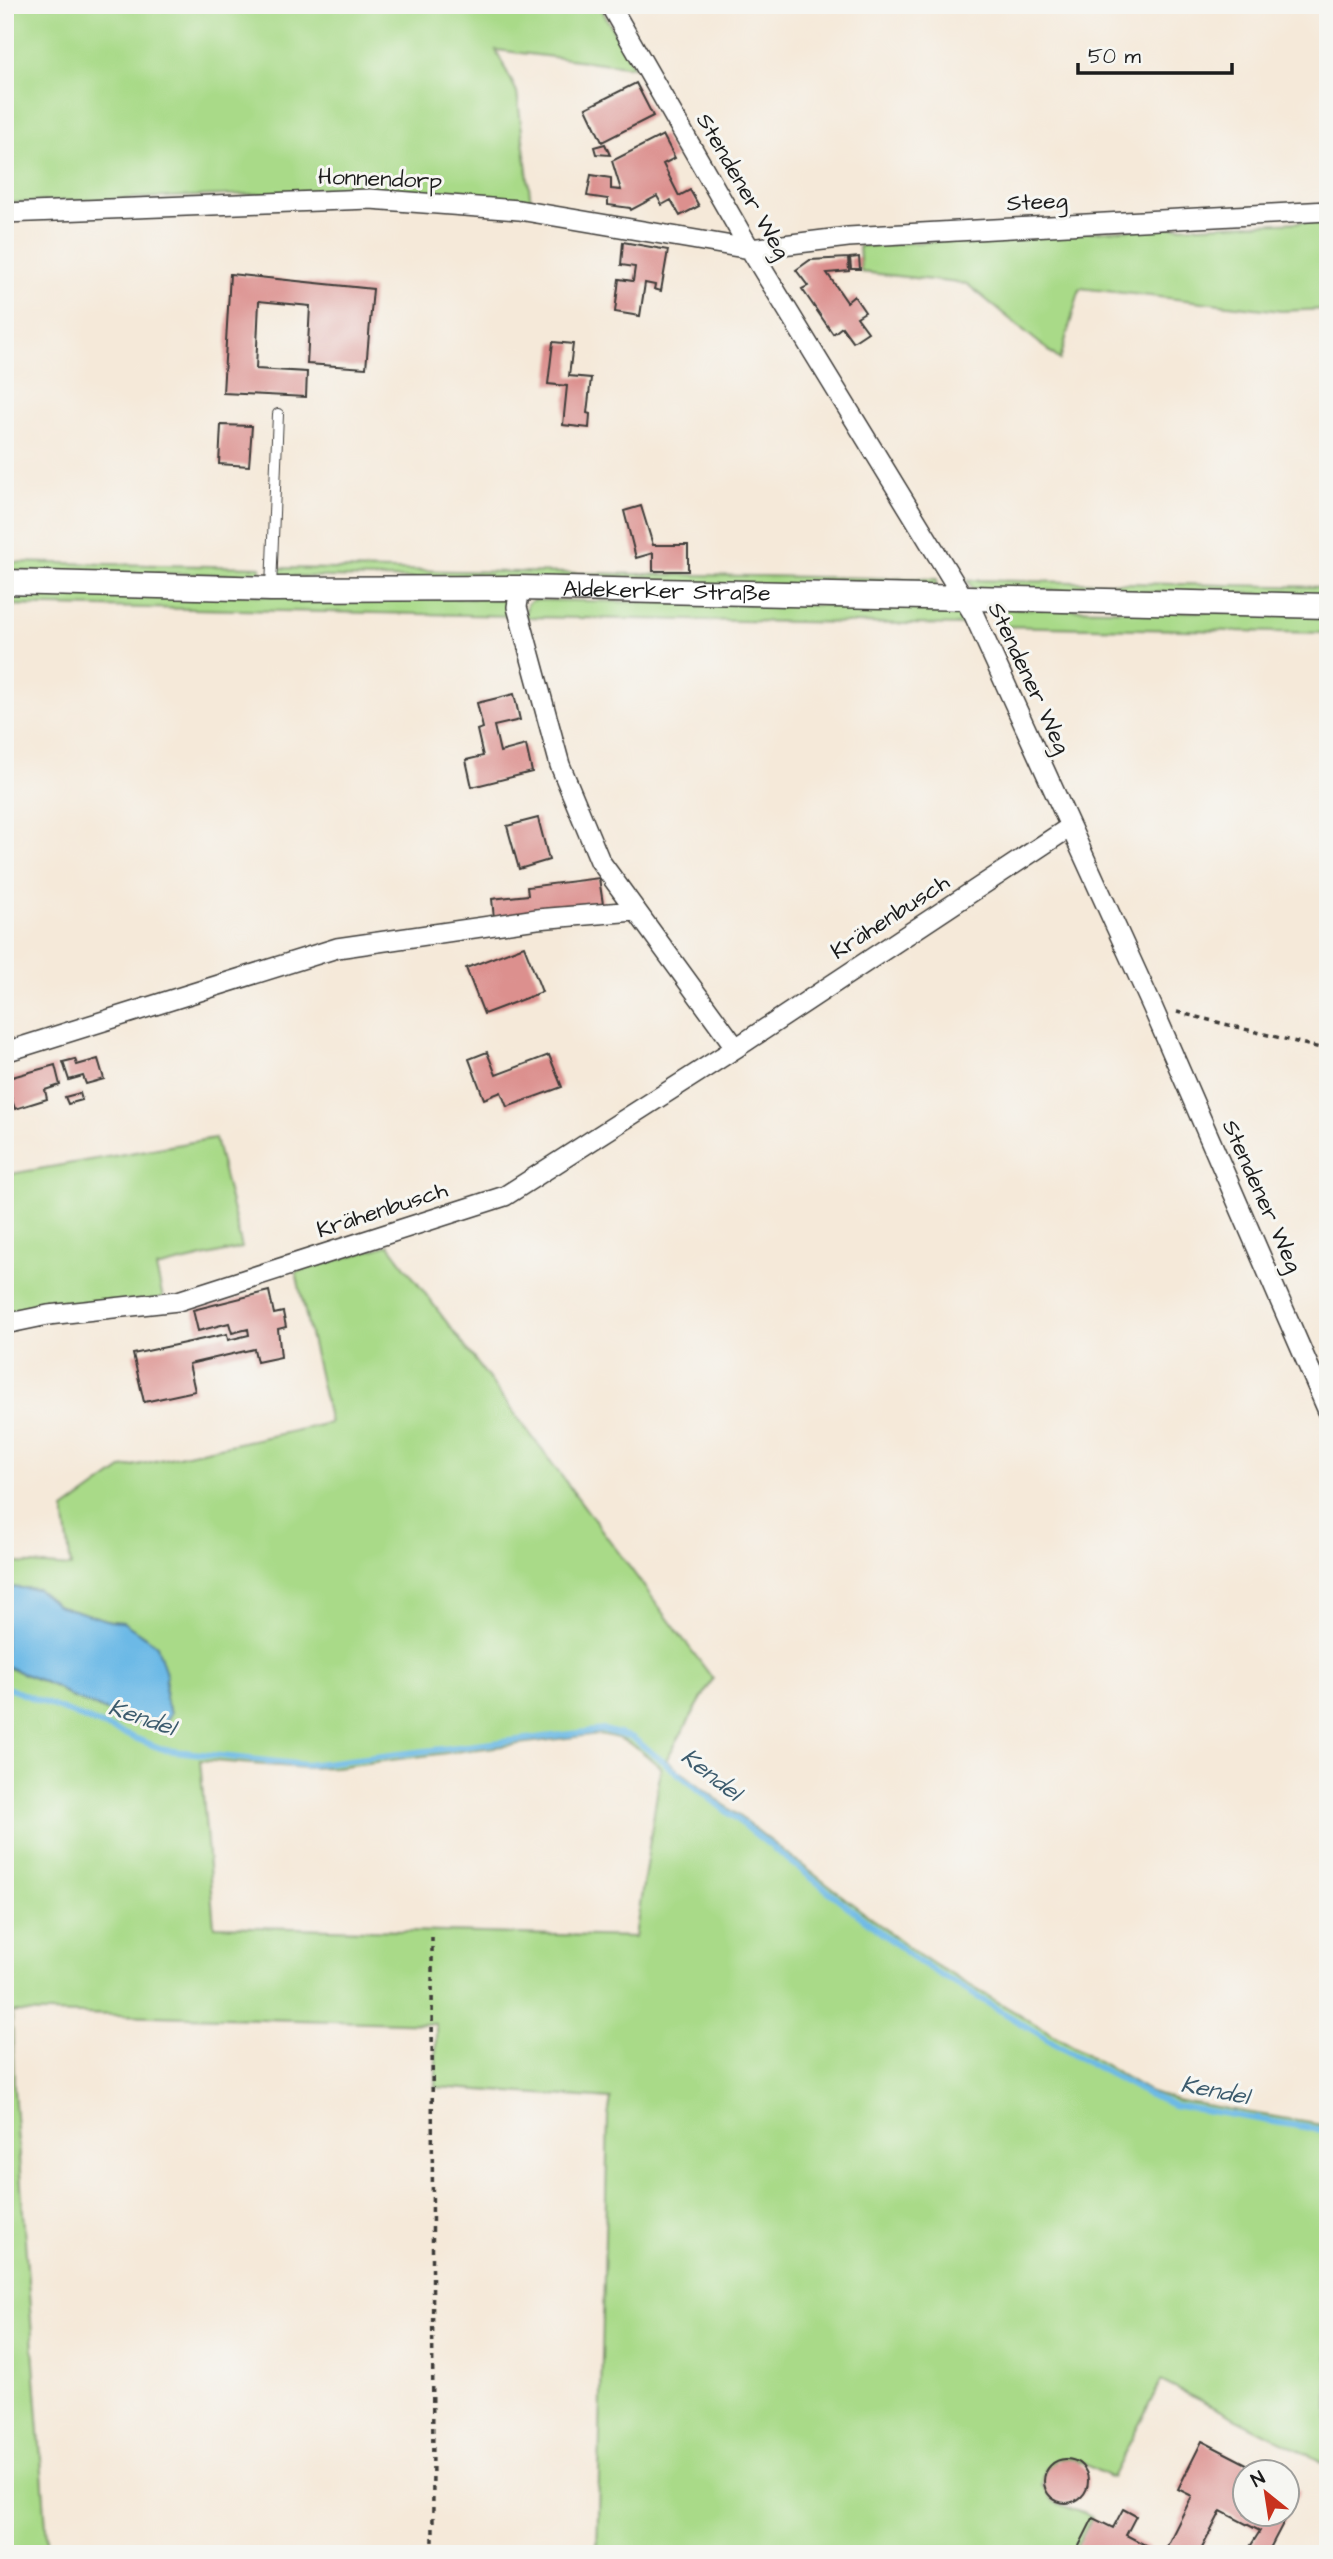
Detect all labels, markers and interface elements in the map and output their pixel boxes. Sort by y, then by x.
scale bar [1078,32,1232,76]
text: 50 m [1088,42,1142,71]
street label: Stendener Weg [687,107,798,266]
street label: Honnendorp [317,161,443,197]
street label: Steeg [1006,184,1068,221]
street label: Aldekerker Straße [563,573,771,610]
street label: Stendener Weg [979,597,1078,760]
street label: Krähenbusch [824,866,956,967]
street label: Stendener Weg [1213,1115,1310,1278]
street label: Krähenbusch [313,1174,452,1246]
water label: Kendel [104,1691,183,1746]
water label: Kendel [674,1740,751,1811]
water label: Kendel [1178,2068,1255,2115]
north arrow [1232,2458,1302,2528]
text: N [1246,2465,1270,2494]

